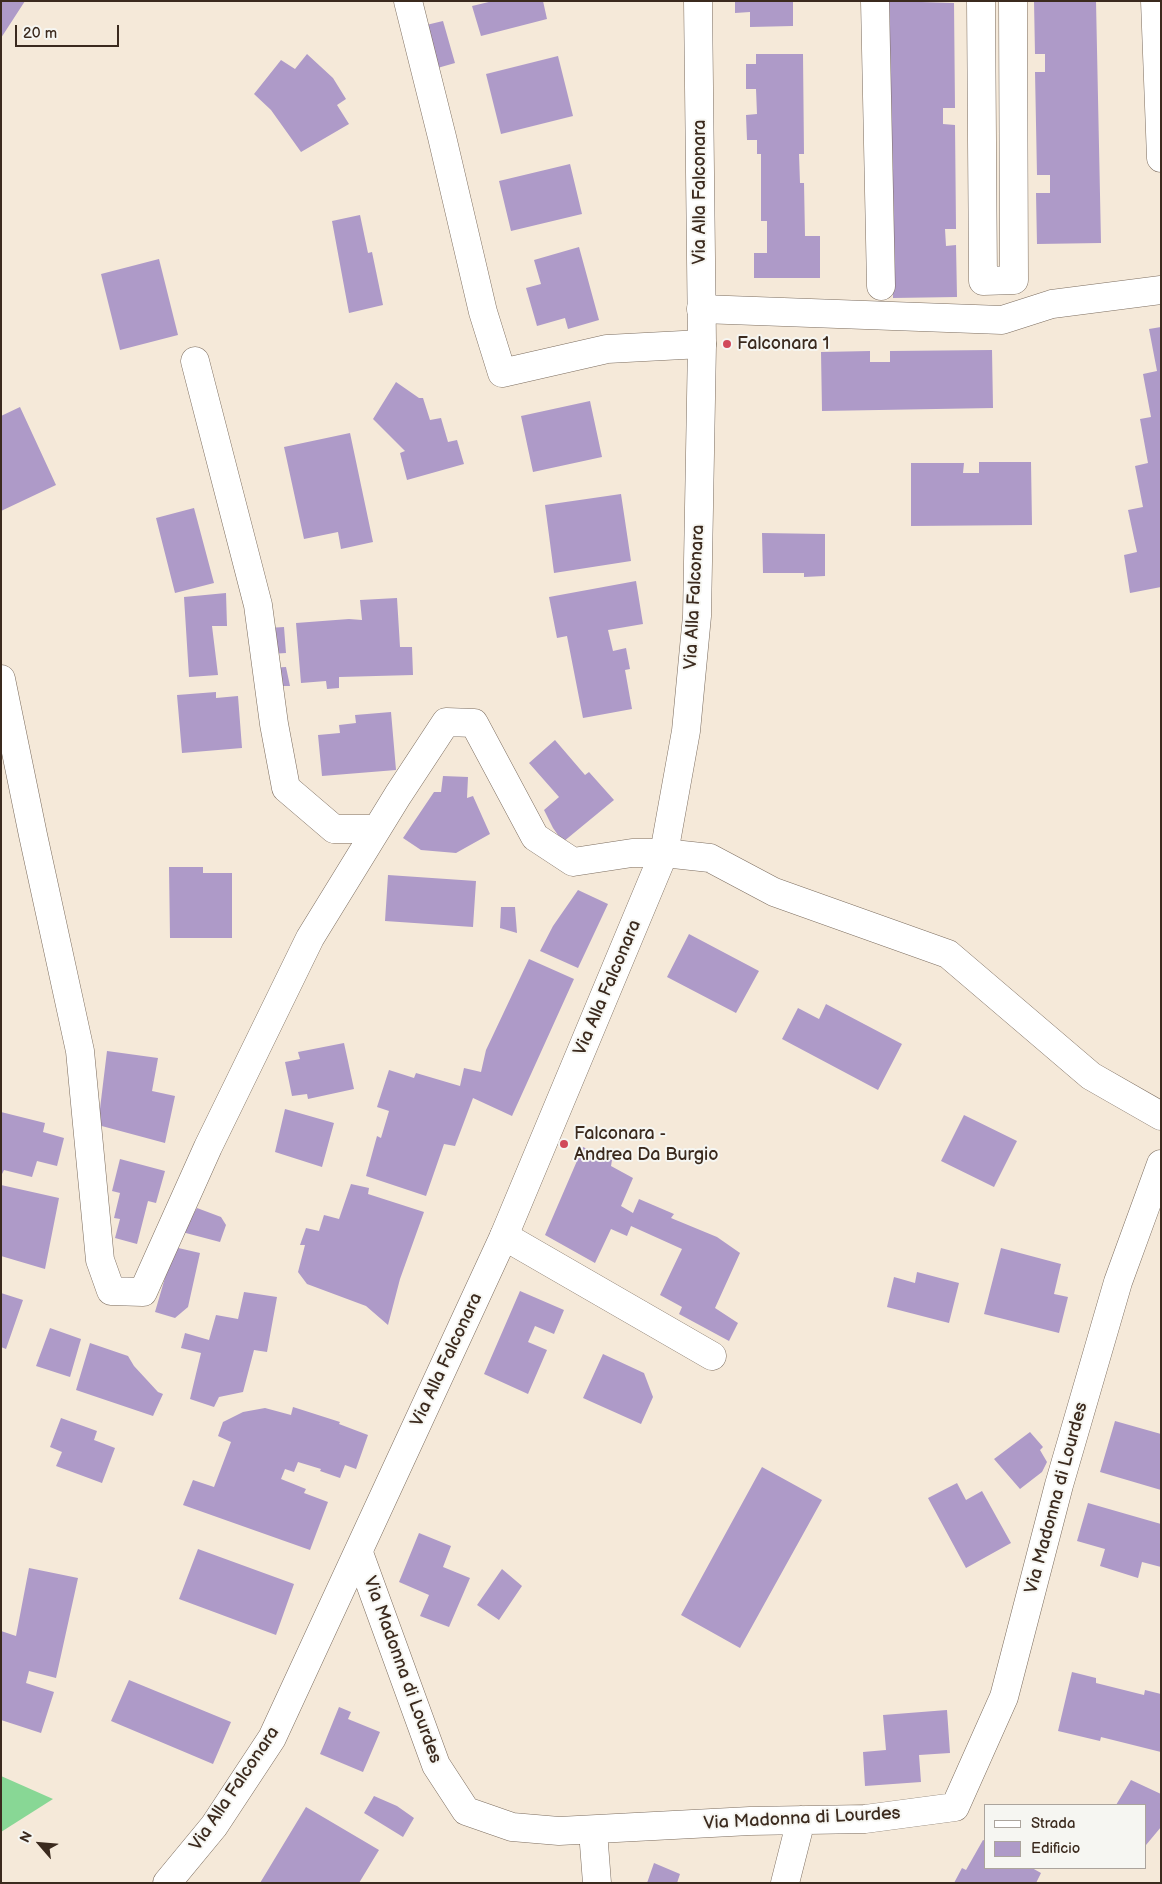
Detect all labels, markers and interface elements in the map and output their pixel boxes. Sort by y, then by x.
scale bar [18,15,121,47]
text: 20 m [23,24,57,43]
street label: Via Alla Falconara [689,119,711,265]
place label: Falconara 1 [737,333,830,355]
marker: Falconara 1 [721,338,733,350]
street label: Via Alla Falconara [680,524,710,670]
street label: Via Alla Falconara [570,917,646,1059]
place label: Falconara - Andrea Da Burgio [574,1123,719,1166]
marker: Falconara - Andrea Da Burgio [558,1138,570,1150]
street label: Via Alla Falconara [407,1290,487,1430]
street label: Via Madonna di Lourdes [1021,1400,1093,1596]
street label: Via Madonna di Lourdes [358,1574,446,1766]
street label: Via Alla Falconara [185,1723,285,1855]
street label: Via Madonna di Lourdes [703,1803,901,1835]
legend [984,1804,1147,1869]
text: Strada [1031,1814,1075,1833]
north arrow [15,1819,65,1869]
text: N [16,1828,36,1846]
text: Edificio [1031,1839,1080,1858]

